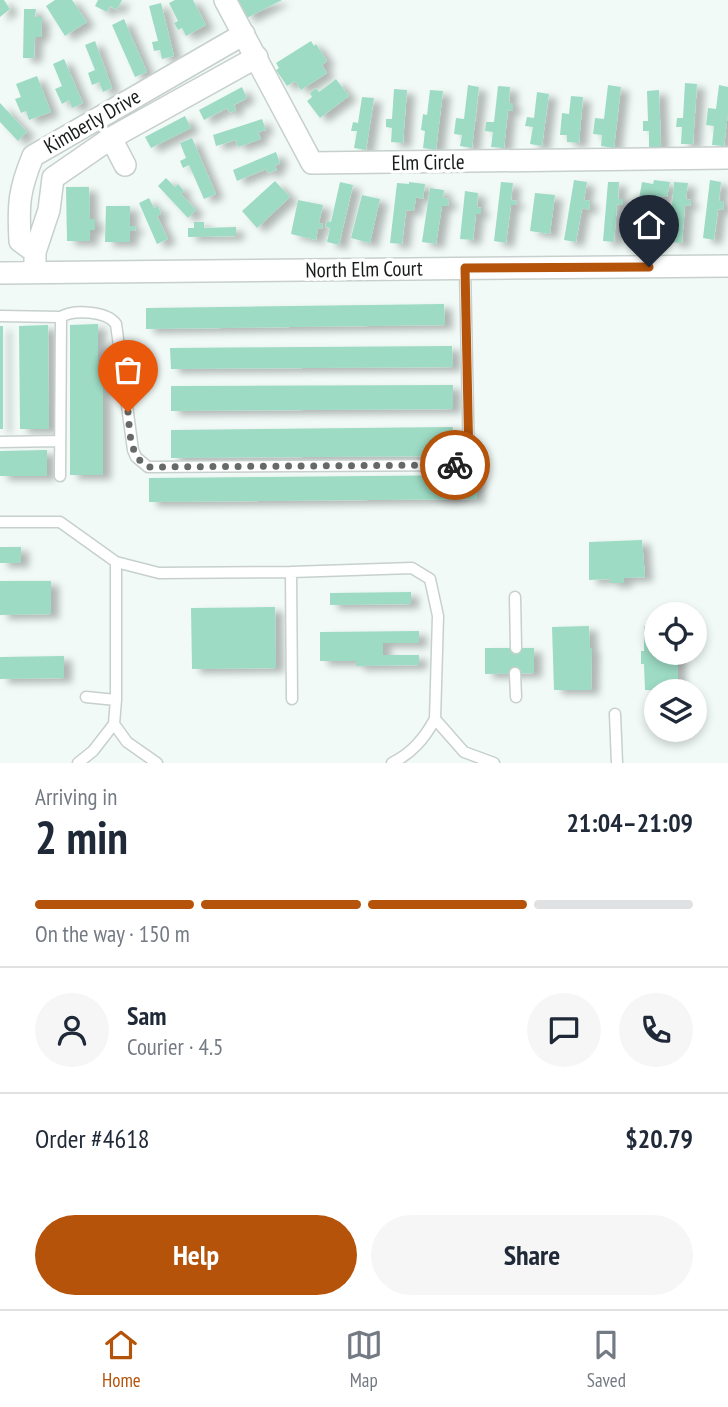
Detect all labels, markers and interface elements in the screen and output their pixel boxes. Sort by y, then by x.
street label: Kimberly Drive [39,83,145,159]
street label: Elm Circle [391,148,465,176]
pin [619,195,679,267]
icon: home [630,206,668,244]
street label: North Elm Court [305,254,423,284]
pin [98,340,158,412]
icon: bag [109,351,147,389]
courier [420,430,490,500]
icon: bike [436,446,474,484]
map controls [644,602,707,742]
button: locate [644,602,707,665]
button: layers [644,679,707,742]
text: Arriving in [35,782,117,811]
text: 21:04–21:09 [566,806,693,839]
text: 2 min [35,807,128,867]
text: On the way · 150 m [35,919,190,948]
button: person [35,993,109,1067]
button: chat [527,993,601,1067]
button: phone [619,993,693,1067]
text: Sam [127,999,166,1032]
text: Courier · 4.5 [127,1032,223,1061]
text: Order #4618 [35,1122,150,1155]
text: $20.79 [625,1122,693,1155]
button: Help [35,1215,357,1295]
button: Share [371,1215,693,1295]
tab: Home [102,1326,141,1392]
tab: Map [345,1326,383,1392]
tab: Saved [587,1326,626,1392]

